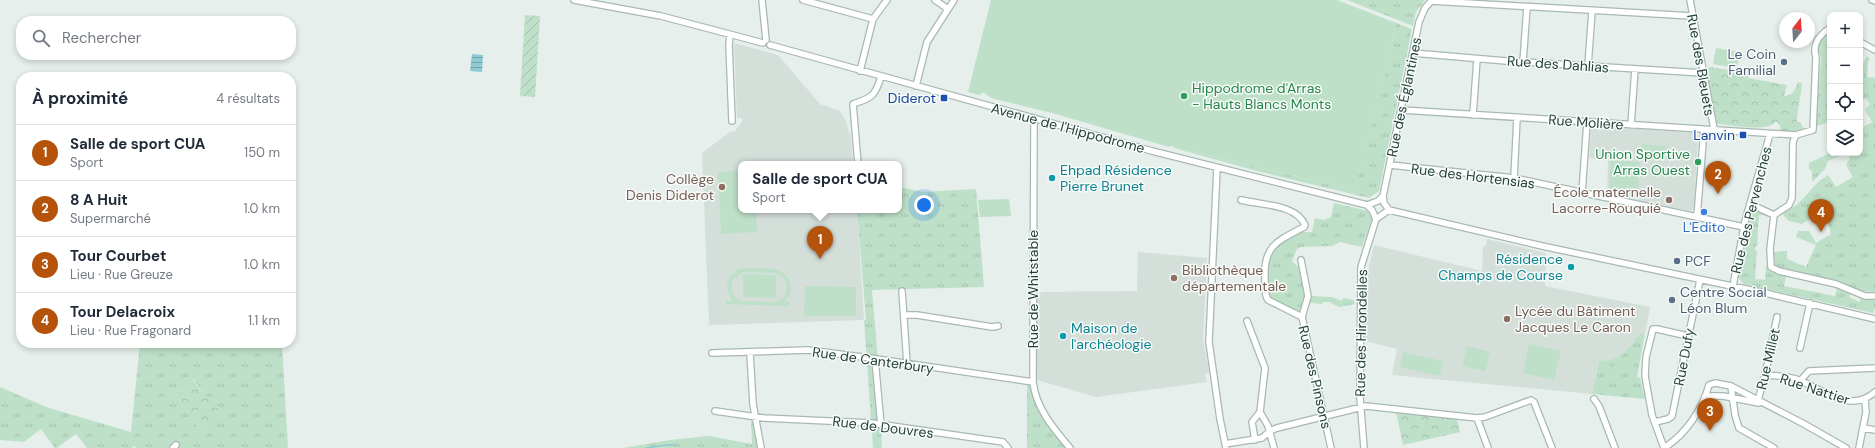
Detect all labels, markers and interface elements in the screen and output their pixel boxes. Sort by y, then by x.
north arrow [1779,12,1815,48]
map controls [1827,12,1863,156]
button: + [1827,12,1863,48]
street label: Rue des Bleuets [1683,13,1719,117]
search box [16,16,296,60]
icon: search [30,27,52,49]
text: Rechercher [62,28,141,48]
street label: Rue des Églantines [1383,36,1425,158]
place label: Le Coin Familial [1728,45,1776,79]
button: − [1827,48,1863,84]
street label: Rue des Dahlias [1507,51,1609,77]
marker: Le Coin Familial [1779,57,1789,67]
place label: Hippodrome d'Arras - Hauts Blancs Monts [1192,79,1331,113]
button: locate [1827,84,1863,120]
text: À proximité [32,87,128,109]
place label: Diderot [888,89,936,107]
text: 4 résultats [216,90,280,107]
marker: Hippodrome d'Arras - Hauts Blancs Monts [1179,91,1189,101]
marker: Diderot [939,93,949,103]
street label: Avenue de l'Hippodrome [989,99,1147,157]
street label: Rue Molière [1548,110,1624,134]
button: layers [1827,120,1863,156]
place label: Lanvin [1693,126,1735,144]
marker: Lanvin [1738,130,1748,140]
text: Salle de sport CUA [70,134,205,154]
text: 1 [43,144,47,161]
text: 150 m [244,144,280,161]
place label: Union Sportive Arras Ouest [1595,145,1690,179]
street label: Rue des Pervenches [1726,145,1776,275]
text: Sport [70,154,103,171]
marker: Union Sportive Arras Ouest [1693,157,1703,167]
street label: Rue des Hortensias [1410,159,1536,193]
popup [738,161,902,213]
place label: Ehpad Résidence Pierre Brunet [1060,161,1172,195]
pin: 2 [1705,161,1731,194]
text: Salle de sport CUA [752,169,888,189]
place label: Collège Denis Diderot [626,170,714,204]
marker: Ehpad Résidence Pierre Brunet [1047,173,1057,183]
marker: Collège Denis Diderot [717,182,727,192]
place label: École maternelle Lacorre-Rouquié [1552,183,1661,217]
text: Sport [752,189,786,206]
text: 8 A Huit [70,190,128,210]
your location [914,195,934,215]
marker: École maternelle Lacorre-Rouquié [1664,195,1674,205]
pin: 4 [1808,199,1834,232]
text: 2 [41,200,49,217]
text: 1.0 km [243,200,280,217]
marker: L'Edito [1699,207,1709,217]
text: Supermarché [70,210,151,227]
place label: L'Edito [1683,218,1725,236]
pin: 1 [807,226,833,259]
street label: Rue de Whitstable [1024,230,1042,348]
text: Tour Courbet [70,246,167,266]
place label: Résidence Champs de Course [1438,250,1563,284]
place label: PCF [1685,252,1711,270]
text: 3 [41,256,49,273]
text: 1.0 km [243,256,280,273]
marker: PCF [1672,256,1682,266]
place label: Bibliothèque départementale [1182,261,1286,295]
marker: Résidence Champs de Course [1566,262,1576,272]
text: Lieu · Rue Greuze [70,266,173,283]
street label: Rue des Hirondelles [1351,269,1371,397]
marker: Bibliothèque départementale [1169,273,1179,283]
place label: Centre Social Léon Blum [1680,283,1767,317]
marker: Centre Social Léon Blum [1667,295,1677,305]
text: Tour Delacroix [70,302,175,322]
place label: Lycée du Bâtiment Jacques Le Caron [1515,302,1635,336]
text: 4 [41,312,49,329]
text: 1.1 km [248,312,280,329]
marker: Lycée du Bâtiment Jacques Le Caron [1502,314,1512,324]
place label: Maison de l'archéologie [1071,319,1151,353]
text: Lieu · Rue Fragonard [70,322,191,339]
street label: Rue des Pinsons [1294,324,1336,430]
street label: Rue Millet [1752,326,1784,392]
street label: Rue Dufy [1670,327,1698,387]
marker: Maison de l'archéologie [1058,331,1068,341]
street label: Rue de Canterbury [811,343,935,377]
street label: Rue Nattier [1778,369,1852,409]
pin: 3 [1697,398,1723,431]
street label: Rue de Douvres [831,412,935,442]

